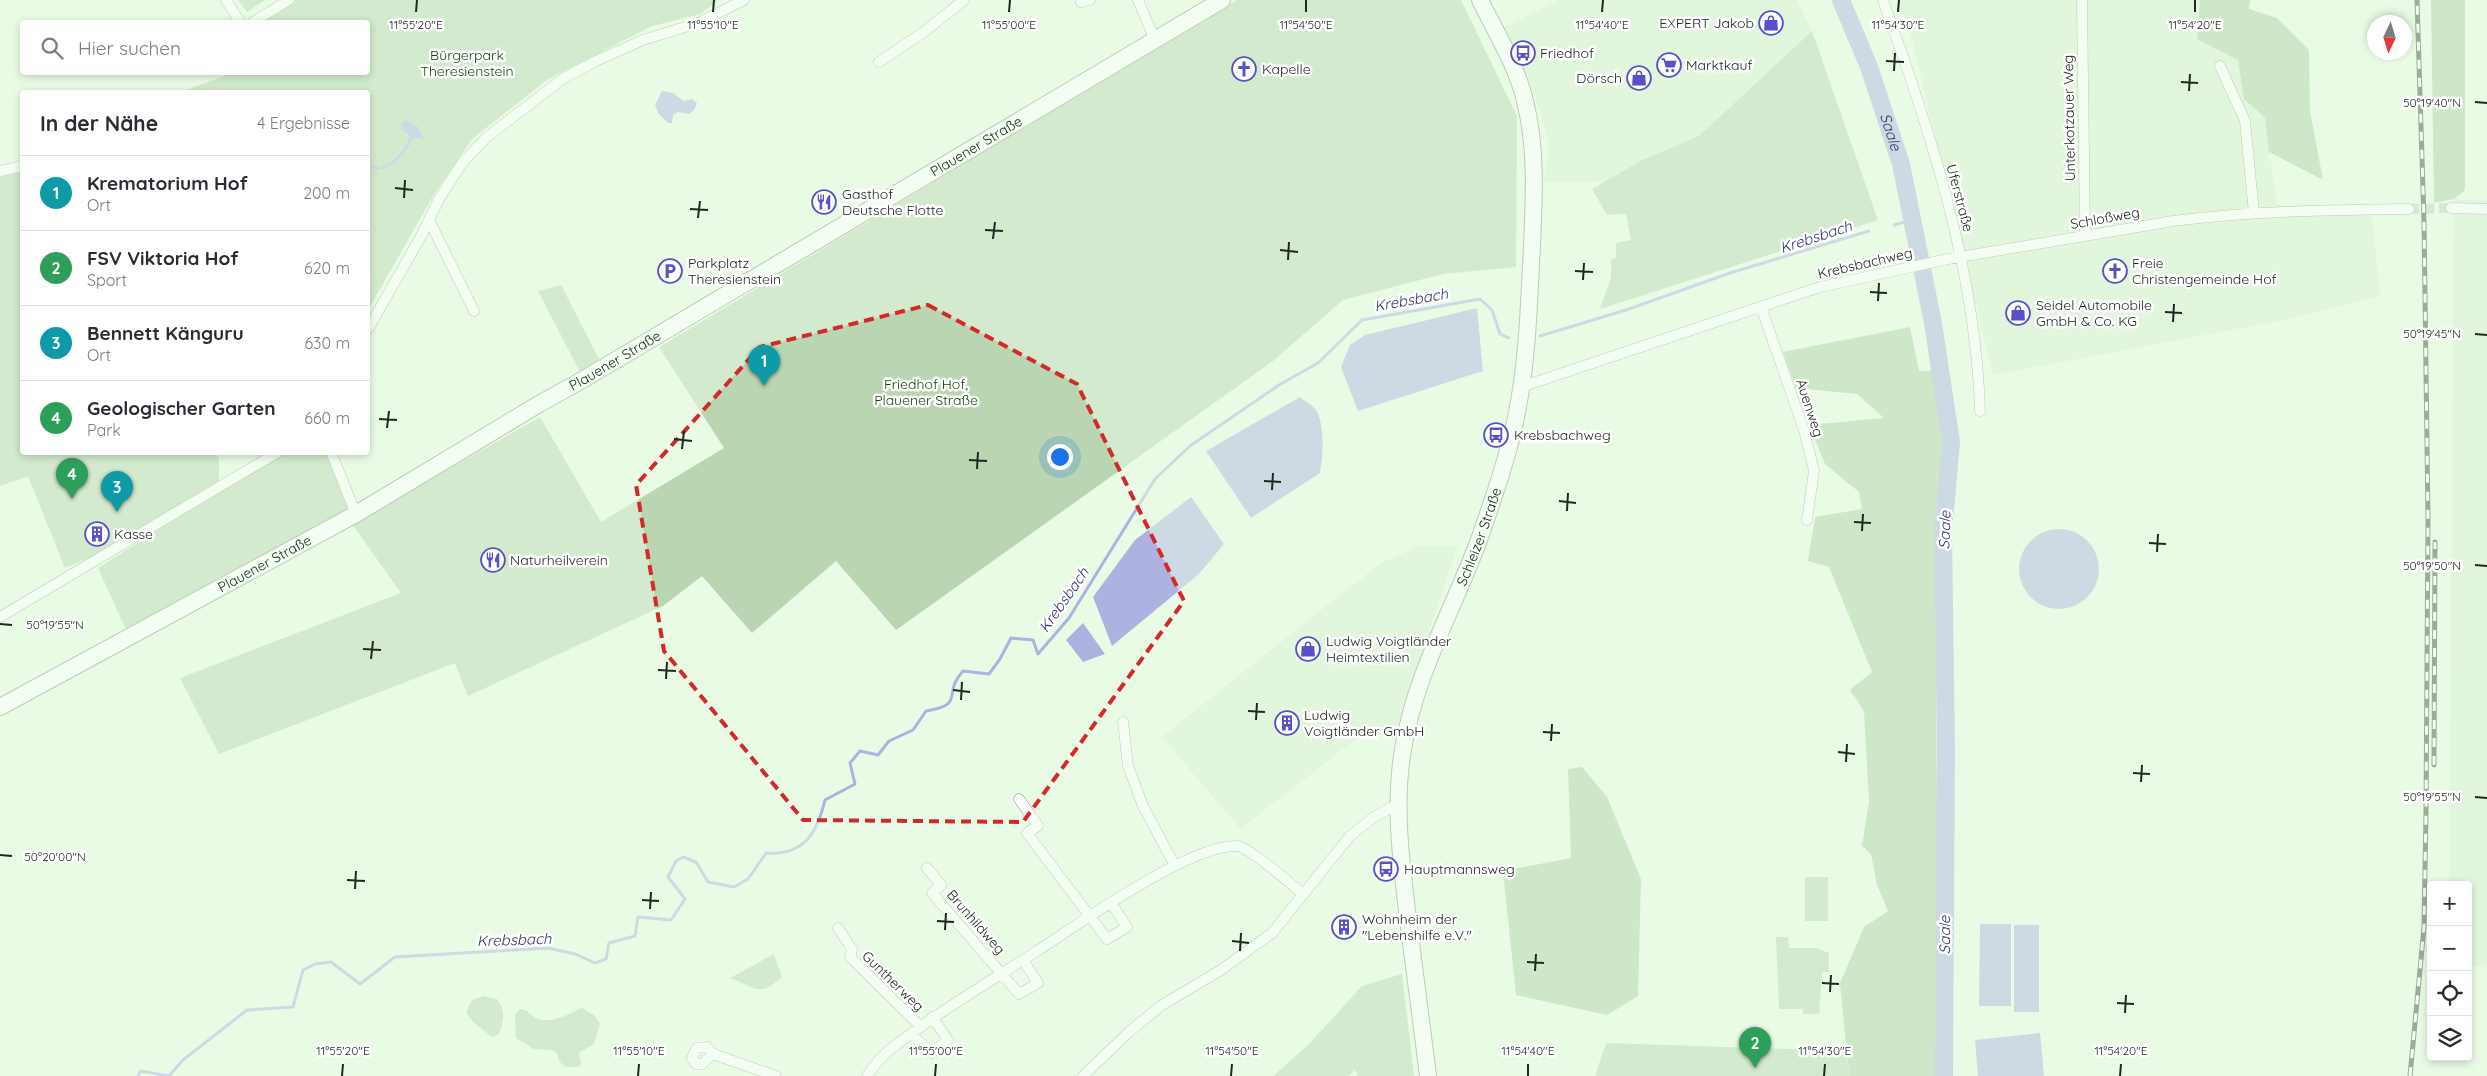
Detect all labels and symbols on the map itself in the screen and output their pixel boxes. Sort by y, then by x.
shop icon: EXPERT Jakob [1758,10,1784,36]
place label: EXPERT Jakob [1659,14,1754,32]
north arrow [2367,15,2412,60]
text: 11°55'20"E [389,17,443,32]
text: 11°55'10"E [687,17,739,32]
text: 11°55'00"E [982,17,1036,32]
text: 11°54'50"E [1279,17,1333,32]
text: 11°54'40"E [1576,17,1629,32]
text: 11°54'30"E [1872,17,1925,32]
text: 11°54'20"E [2168,17,2222,32]
bus stop icon: Friedhof [1510,40,1536,66]
place label: Friedhof [1540,44,1594,62]
park label: Bürgerpark Theresienstein [420,46,514,80]
supermarket icon: Marktkauf [1656,52,1682,78]
street label: Unterkotzauer Weg [2059,55,2079,181]
church icon: Kapelle [1231,56,1257,82]
place label: Marktkauf [1686,56,1752,74]
place label: Kapelle [1262,60,1311,78]
shop icon: Dörsch [1626,65,1652,91]
place label: Dörsch [1576,69,1622,87]
text: 50°19'40"N [2403,95,2461,110]
water label: Saale [1876,110,1906,154]
street label: Plauener Straße [927,112,1025,180]
street label: Uferstraße [1942,162,1978,234]
place label: Gasthof Deutsche Flotte [842,185,943,219]
restaurant icon: Gasthof Deutsche Flotte [811,189,837,215]
street label: Schloßweg [2069,203,2141,233]
water label: Krebsbach [1777,216,1855,257]
street label: Krebsbachweg [1816,243,1914,283]
place label: Parkplatz Theresienstein [688,254,781,288]
place label: Freie Christengemeinde Hof [2132,254,2277,288]
parking icon: Parkplatz Theresienstein [657,258,683,284]
church icon: Freie Christengemeinde Hof [2102,258,2128,284]
water label: Krebsbach [1373,284,1450,315]
place label: Seidel Automobile GmbH & Co. KG [2036,296,2152,330]
shop icon: Seidel Automobile GmbH & Co. KG [2005,300,2031,326]
street label: Plauener Straße [566,326,664,395]
text: 50°19'45"N [2403,326,2461,341]
pin: 1 [748,345,780,386]
park label: Friedhof Hof, Plauener Straße [874,375,978,409]
street label: Auenweg [1792,377,1828,439]
bus stop icon: Krebsbachweg [1483,422,1509,448]
place label: Krebsbachweg [1514,426,1611,444]
your location [1047,444,1073,470]
pin: 4 [56,458,88,499]
pin: 3 [101,471,133,512]
street label: Schleizer Straße [1452,485,1505,589]
water label: Saale [1934,510,1955,550]
building icon: Kasse [84,521,110,547]
place label: Kasse [114,525,153,543]
street label: Plauener Straße [215,531,315,596]
restaurant icon: Naturheilverein [480,547,506,573]
place label: Naturheilverein [510,551,608,569]
text: 50°19'50"N [2403,558,2461,573]
water label: Krebsbach [1034,563,1093,636]
text: 50°19'55"N [26,617,84,632]
place label: Ludwig Voigtländer Heimtextilien [1326,632,1452,666]
shop icon: Ludwig Voigtländer Heimtextilien [1295,636,1321,662]
place label: Ludwig Voigtländer GmbH [1304,706,1424,740]
building icon: Ludwig Voigtländer GmbH [1274,710,1300,736]
text: 50°19'55"N [2403,789,2461,804]
text: 50°20'00"N [24,849,86,864]
bus stop icon: Hauptmannsweg [1373,856,1399,882]
place label: Hauptmannsweg [1404,860,1515,878]
street label: Brunhildweg [943,886,1009,958]
place label: Wohnheim der "Lebenshilfe e.V." [1362,910,1472,944]
building icon: Wohnheim der "Lebenshilfe e.V." [1331,914,1357,940]
water label: Saale [1935,915,1954,954]
water label: Krebsbach [476,929,552,950]
street label: Guntherweg [858,947,928,1015]
pin: 2 [1739,1027,1771,1068]
text: 11°55'20"E [316,1043,370,1058]
text: 11°55'10"E [613,1043,665,1058]
text: 11°55'00"E [909,1043,963,1058]
text: 11°54'50"E [1205,1043,1259,1058]
text: 11°54'40"E [1502,1043,1555,1058]
text: 11°54'30"E [1799,1043,1852,1058]
text: 11°54'20"E [2094,1043,2148,1058]

